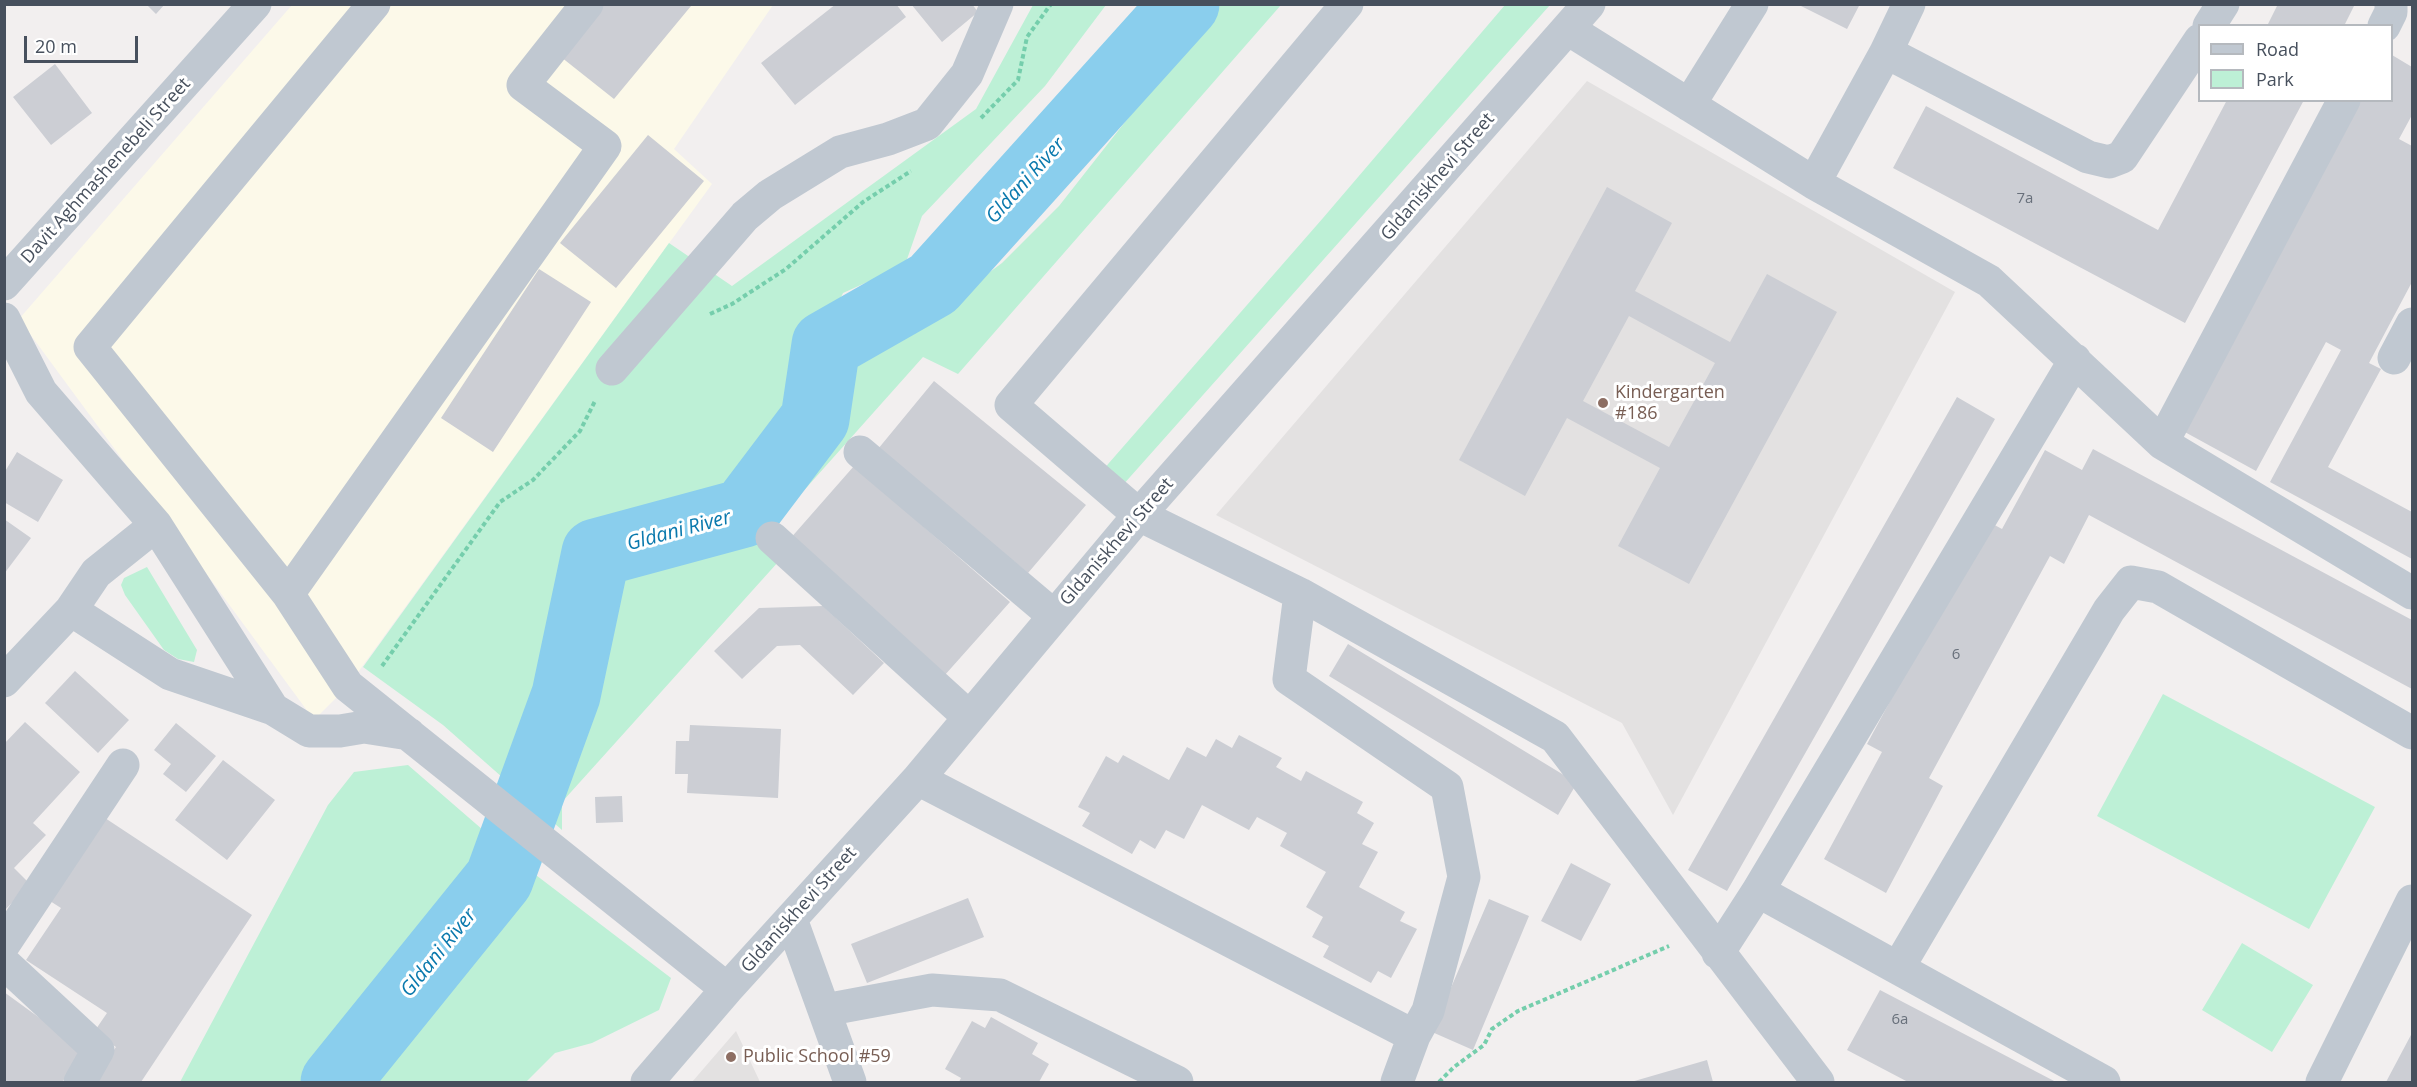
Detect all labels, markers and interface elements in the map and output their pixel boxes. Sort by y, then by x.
scale bar [27,24,141,62]
legend [2198,24,2393,102]
text: 20 m [35,34,77,58]
text: Road [2256,37,2299,61]
text: Park [2256,67,2294,91]
street label: Davit Aghmashenebeli Street [17,74,195,268]
street label: Gldaniskhevi Street [1377,109,1499,245]
water label: Gldani River [981,133,1071,229]
house number: 7a [2017,190,2033,208]
place label: Kindergarten #186 [1615,382,1725,424]
marker: Kindergarten #186 [1596,396,1610,410]
street label: Gldaniskhevi Street [1056,474,1178,610]
water label: Gldani River [624,506,734,556]
house number: 6 [1952,646,1960,664]
street label: Gldaniskhevi Street [737,843,861,977]
water label: Gldani River [396,904,482,1002]
house number: 6a [1892,1011,1908,1029]
place label: Public School #59 [743,1046,891,1068]
marker: Public School #59 [724,1050,738,1064]

